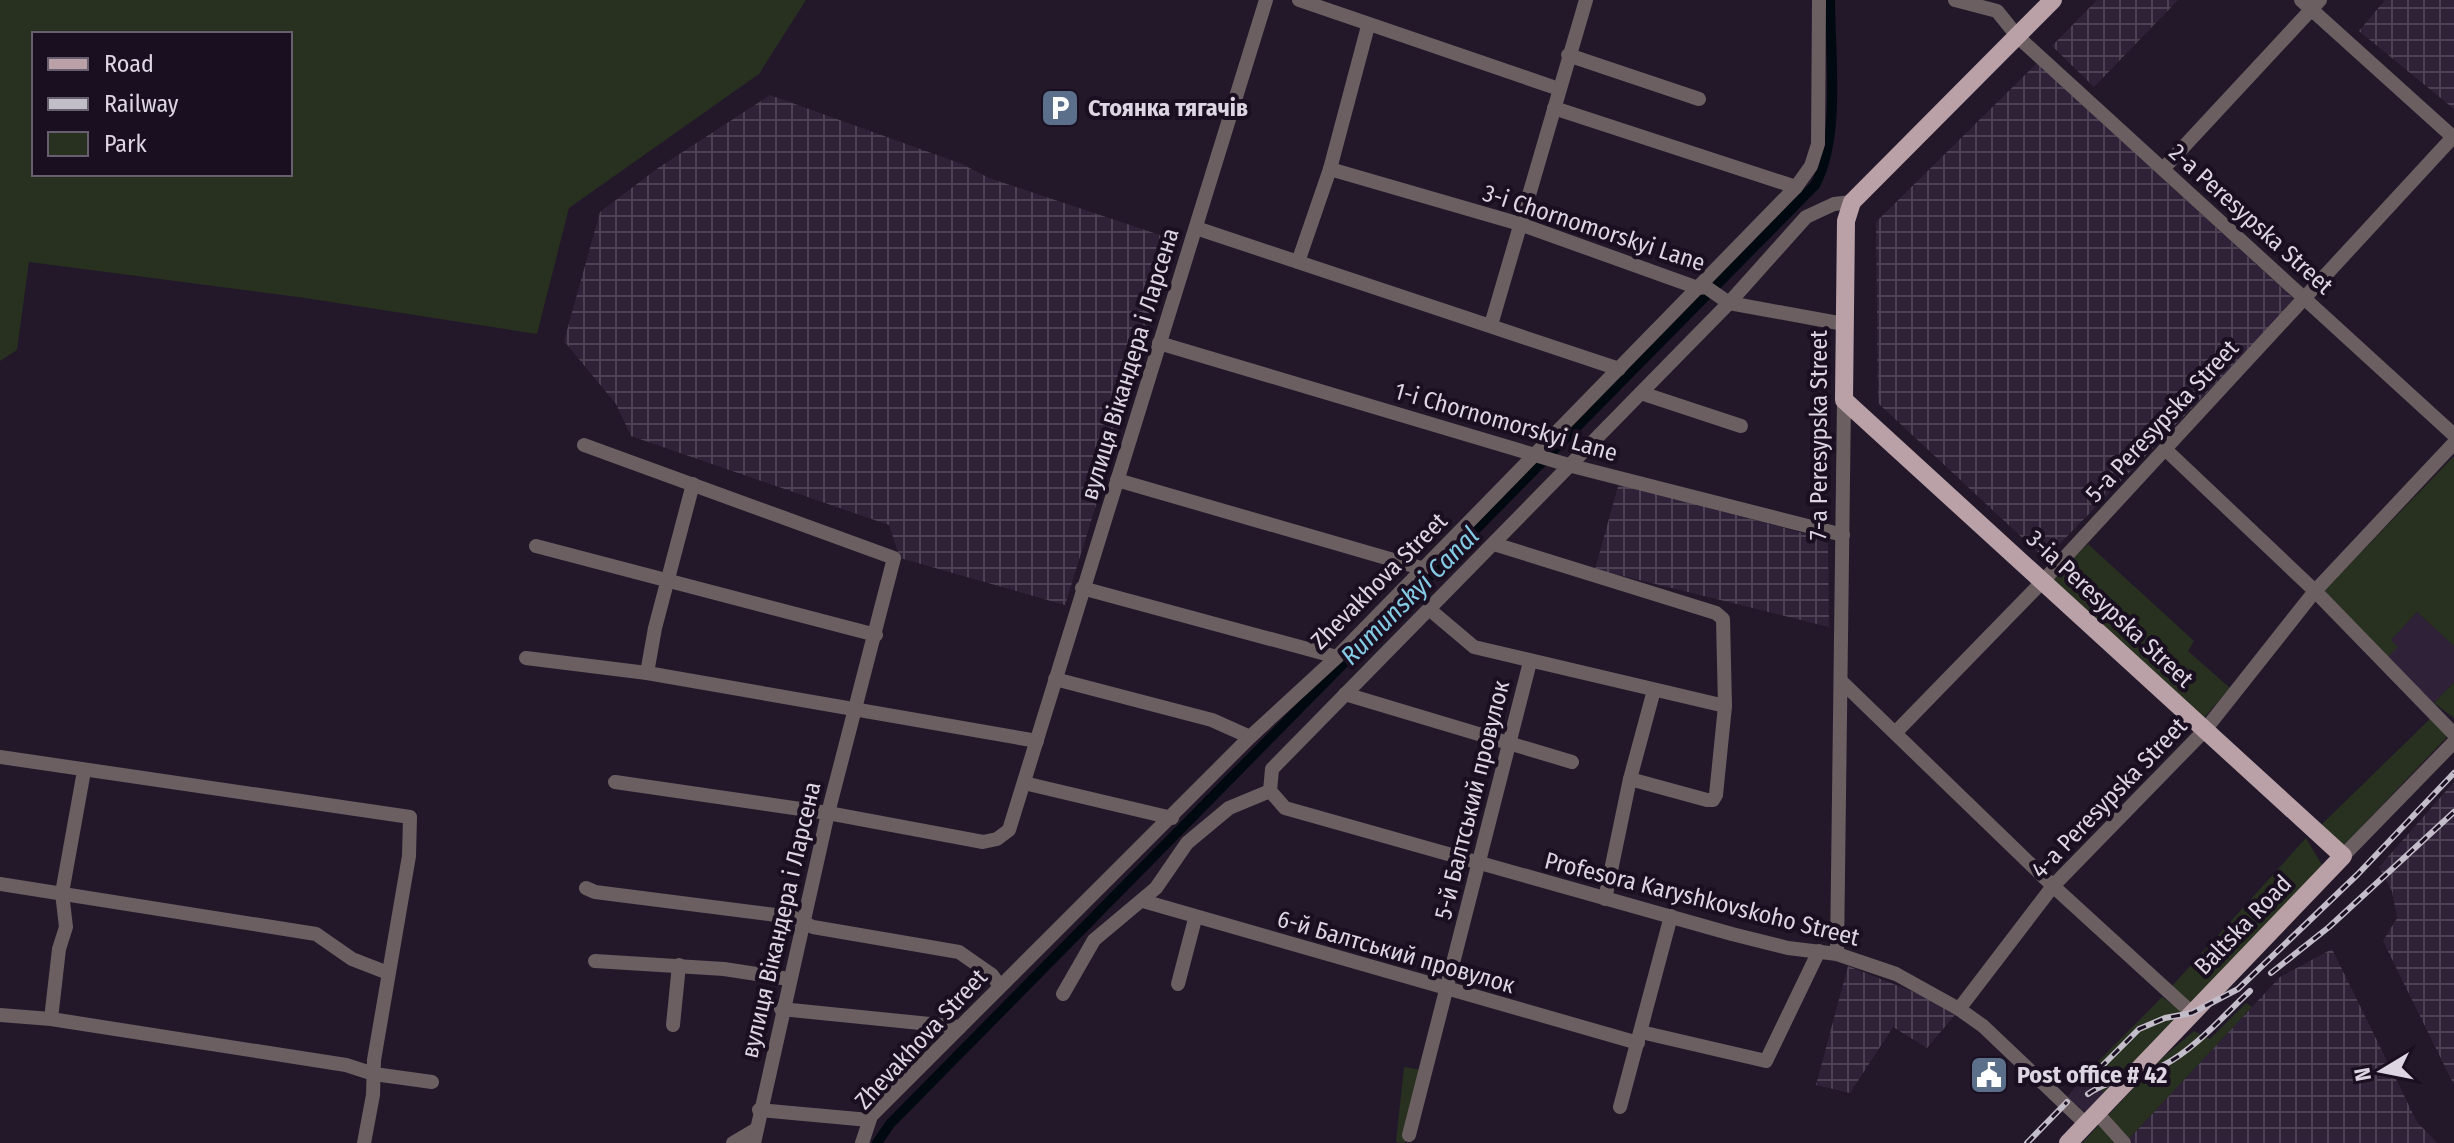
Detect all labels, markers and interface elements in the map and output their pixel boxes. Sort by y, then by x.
legend [32,32,292,176]
text: Road [104,50,154,78]
parking icon: Стоянка тягачів [1039,87,1081,129]
text: Railway [104,90,179,118]
place label: Стоянка тягачів [1088,94,1248,122]
text: Park [104,130,147,158]
street label: 2-a Peresypska Street [2163,138,2339,300]
street label: 3-i Chornomorskyi Lane [1479,179,1709,277]
street label: вулиця Вікандера і Ларсена [1075,225,1185,503]
street label: 7-a Peresypska Street [1805,330,1833,540]
street label: 5-a Peresypska Street [2080,334,2244,508]
street label: 1-i Chornomorskyi Lane [1391,377,1621,467]
street label: Zhevakhova Street [1305,507,1453,655]
water label: Rumunskyi Canal [1335,520,1486,671]
street label: 3-ia Peresypska Street [2021,525,2199,693]
street label: 5-й Балтський провулок [1429,677,1515,922]
street label: 4-a Peresypska Street [2025,712,2193,884]
street label: вулиця Вікандера і Ларсена [736,779,826,1061]
street label: Profesora Karyshkovskoho Street [1542,846,1862,952]
street label: Baltska Road [2189,870,2297,980]
street label: 6-й Балтський провулок [1274,905,1519,1000]
street label: Zhevakhova Street [849,963,993,1115]
north arrow [2342,1031,2422,1111]
public building icon: Post office # 42 [1968,1054,2010,1096]
place label: Post office # 42 [2017,1061,2167,1089]
text: N [2348,1066,2377,1083]

